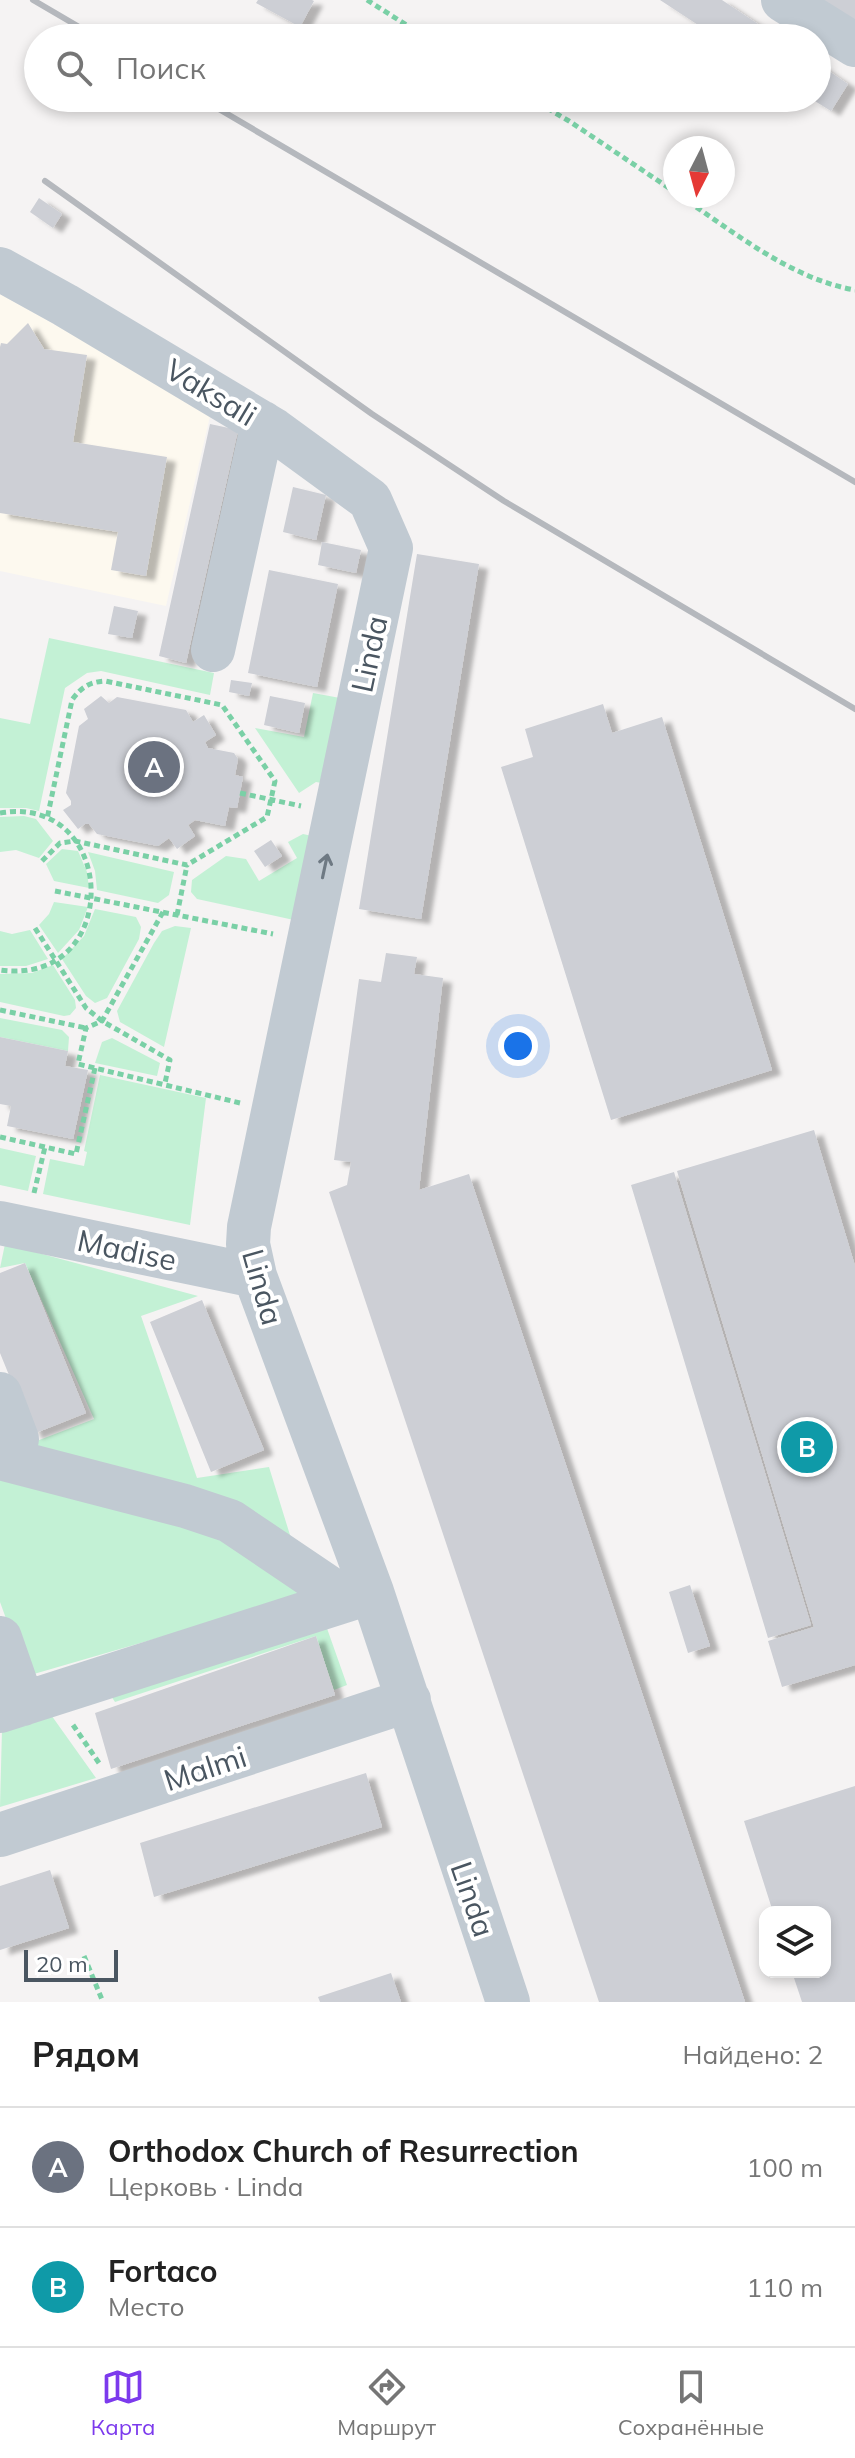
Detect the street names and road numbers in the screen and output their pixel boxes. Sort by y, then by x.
street label: Vaksali [159,350,263,434]
street label: Linda [342,612,396,696]
street label: Madise [74,1221,180,1279]
street label: Linda [234,1245,292,1329]
street label: Malmi [159,1737,251,1799]
street label: Linda [442,1856,504,1942]

